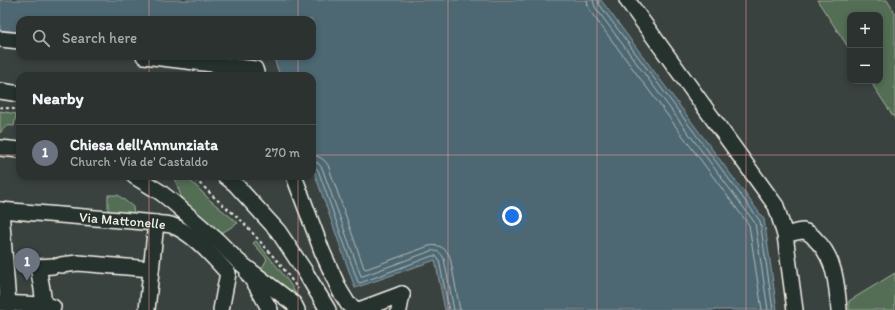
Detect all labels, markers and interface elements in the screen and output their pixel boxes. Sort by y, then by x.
map controls [847,12,883,84]
button: + [847,12,883,48]
search box [16,16,316,60]
icon: search [30,27,52,49]
text: Search here [62,29,137,47]
button: − [847,48,883,84]
text: Nearby [32,88,84,108]
text: Chiesa dell'Annunziata [70,136,218,154]
text: 1 [42,145,48,160]
text: 270 m [265,145,300,160]
text: Church · Via de' Castaldo [70,154,208,169]
your location [502,206,522,226]
street label: Via Mattonelle [79,208,167,233]
pin: 1 [14,248,40,281]

